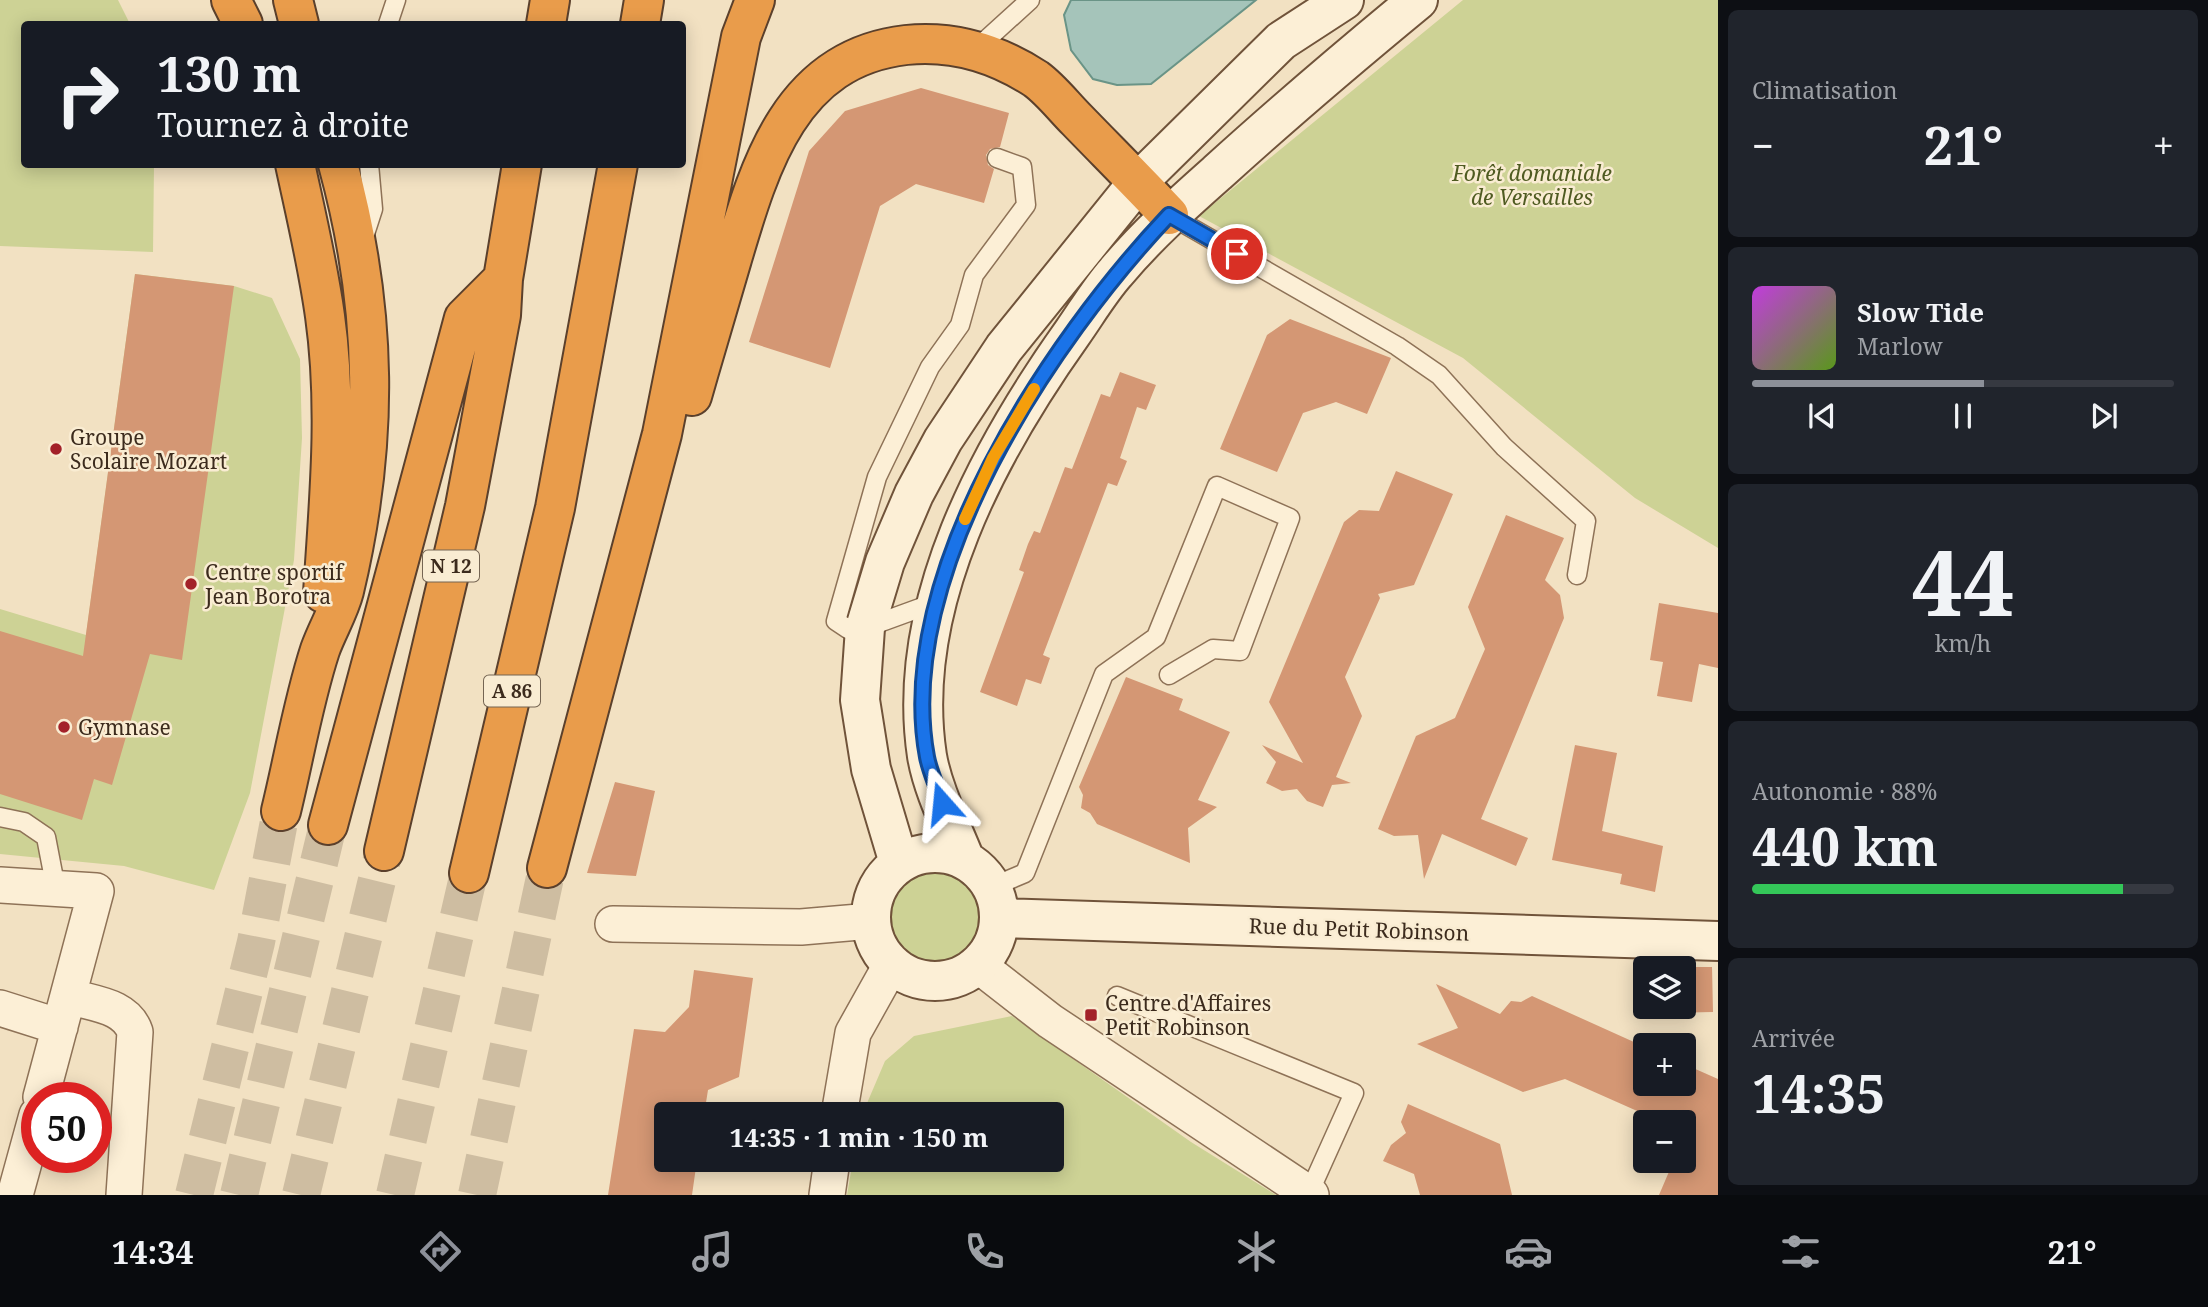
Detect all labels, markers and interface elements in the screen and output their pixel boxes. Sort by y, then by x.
text: 130 m [157,40,301,106]
icon: right [42,49,133,140]
text: Climatisation [1752,74,1898,106]
text: Tournez à droite [157,103,409,146]
text: 21° [1924,109,2003,180]
text: − [1752,119,1774,171]
text: + [2153,119,2174,171]
park label: Forêt domaniale de Versailles [1451,159,1612,211]
pin [1207,224,1267,284]
icon: arrive [1218,235,1256,273]
text: Slow Tide [1857,294,1984,330]
text: Marlow [1857,330,1943,362]
icon: previous [1803,397,1841,435]
icon: pause [1944,397,1982,435]
icon: next [2085,397,2123,435]
place label: Groupe Scolaire Mozart [70,423,227,475]
marker: Groupe Scolaire Mozart [48,441,64,457]
text: 44 [1912,519,2014,643]
road number: N 12 [423,551,479,582]
place label: Centre sportif Jean Borotra [204,558,345,610]
marker: Centre sportif Jean Borotra [183,576,199,592]
text: km/h [1935,627,1991,659]
road number: A 86 [484,676,540,706]
place label: Gymnase [78,713,171,741]
marker: Gymnase [56,719,72,735]
position arrow [905,766,979,840]
text: Autonomie · 88% [1752,775,1937,807]
text: 440 km [1752,810,1938,881]
street label: Rue du Petit Robinson [1248,911,1470,947]
map controls [1633,956,1696,1173]
button: layers [1633,956,1696,1019]
place label: Centre d'Affaires Petit Robinson [1105,989,1271,1041]
marker: Centre d'Affaires Petit Robinson [1083,1007,1099,1023]
text: Arrivée [1752,1022,1835,1054]
button: + [1633,1033,1696,1096]
text: 14:35 [1752,1057,1885,1128]
speed limit sign: 50 [21,1082,112,1173]
button: − [1633,1110,1696,1173]
text: 14:35 · 1 min · 150 m [729,1119,989,1155]
icon: directions [416,1227,465,1276]
icon: music [688,1227,737,1276]
icon: phone [960,1227,1009,1276]
icon: climate [1232,1227,1281,1276]
icon: car [1504,1227,1553,1276]
icon: filters [1776,1227,1825,1276]
text: 14:34 [111,1230,193,1273]
text: 21° [2048,1230,2096,1273]

